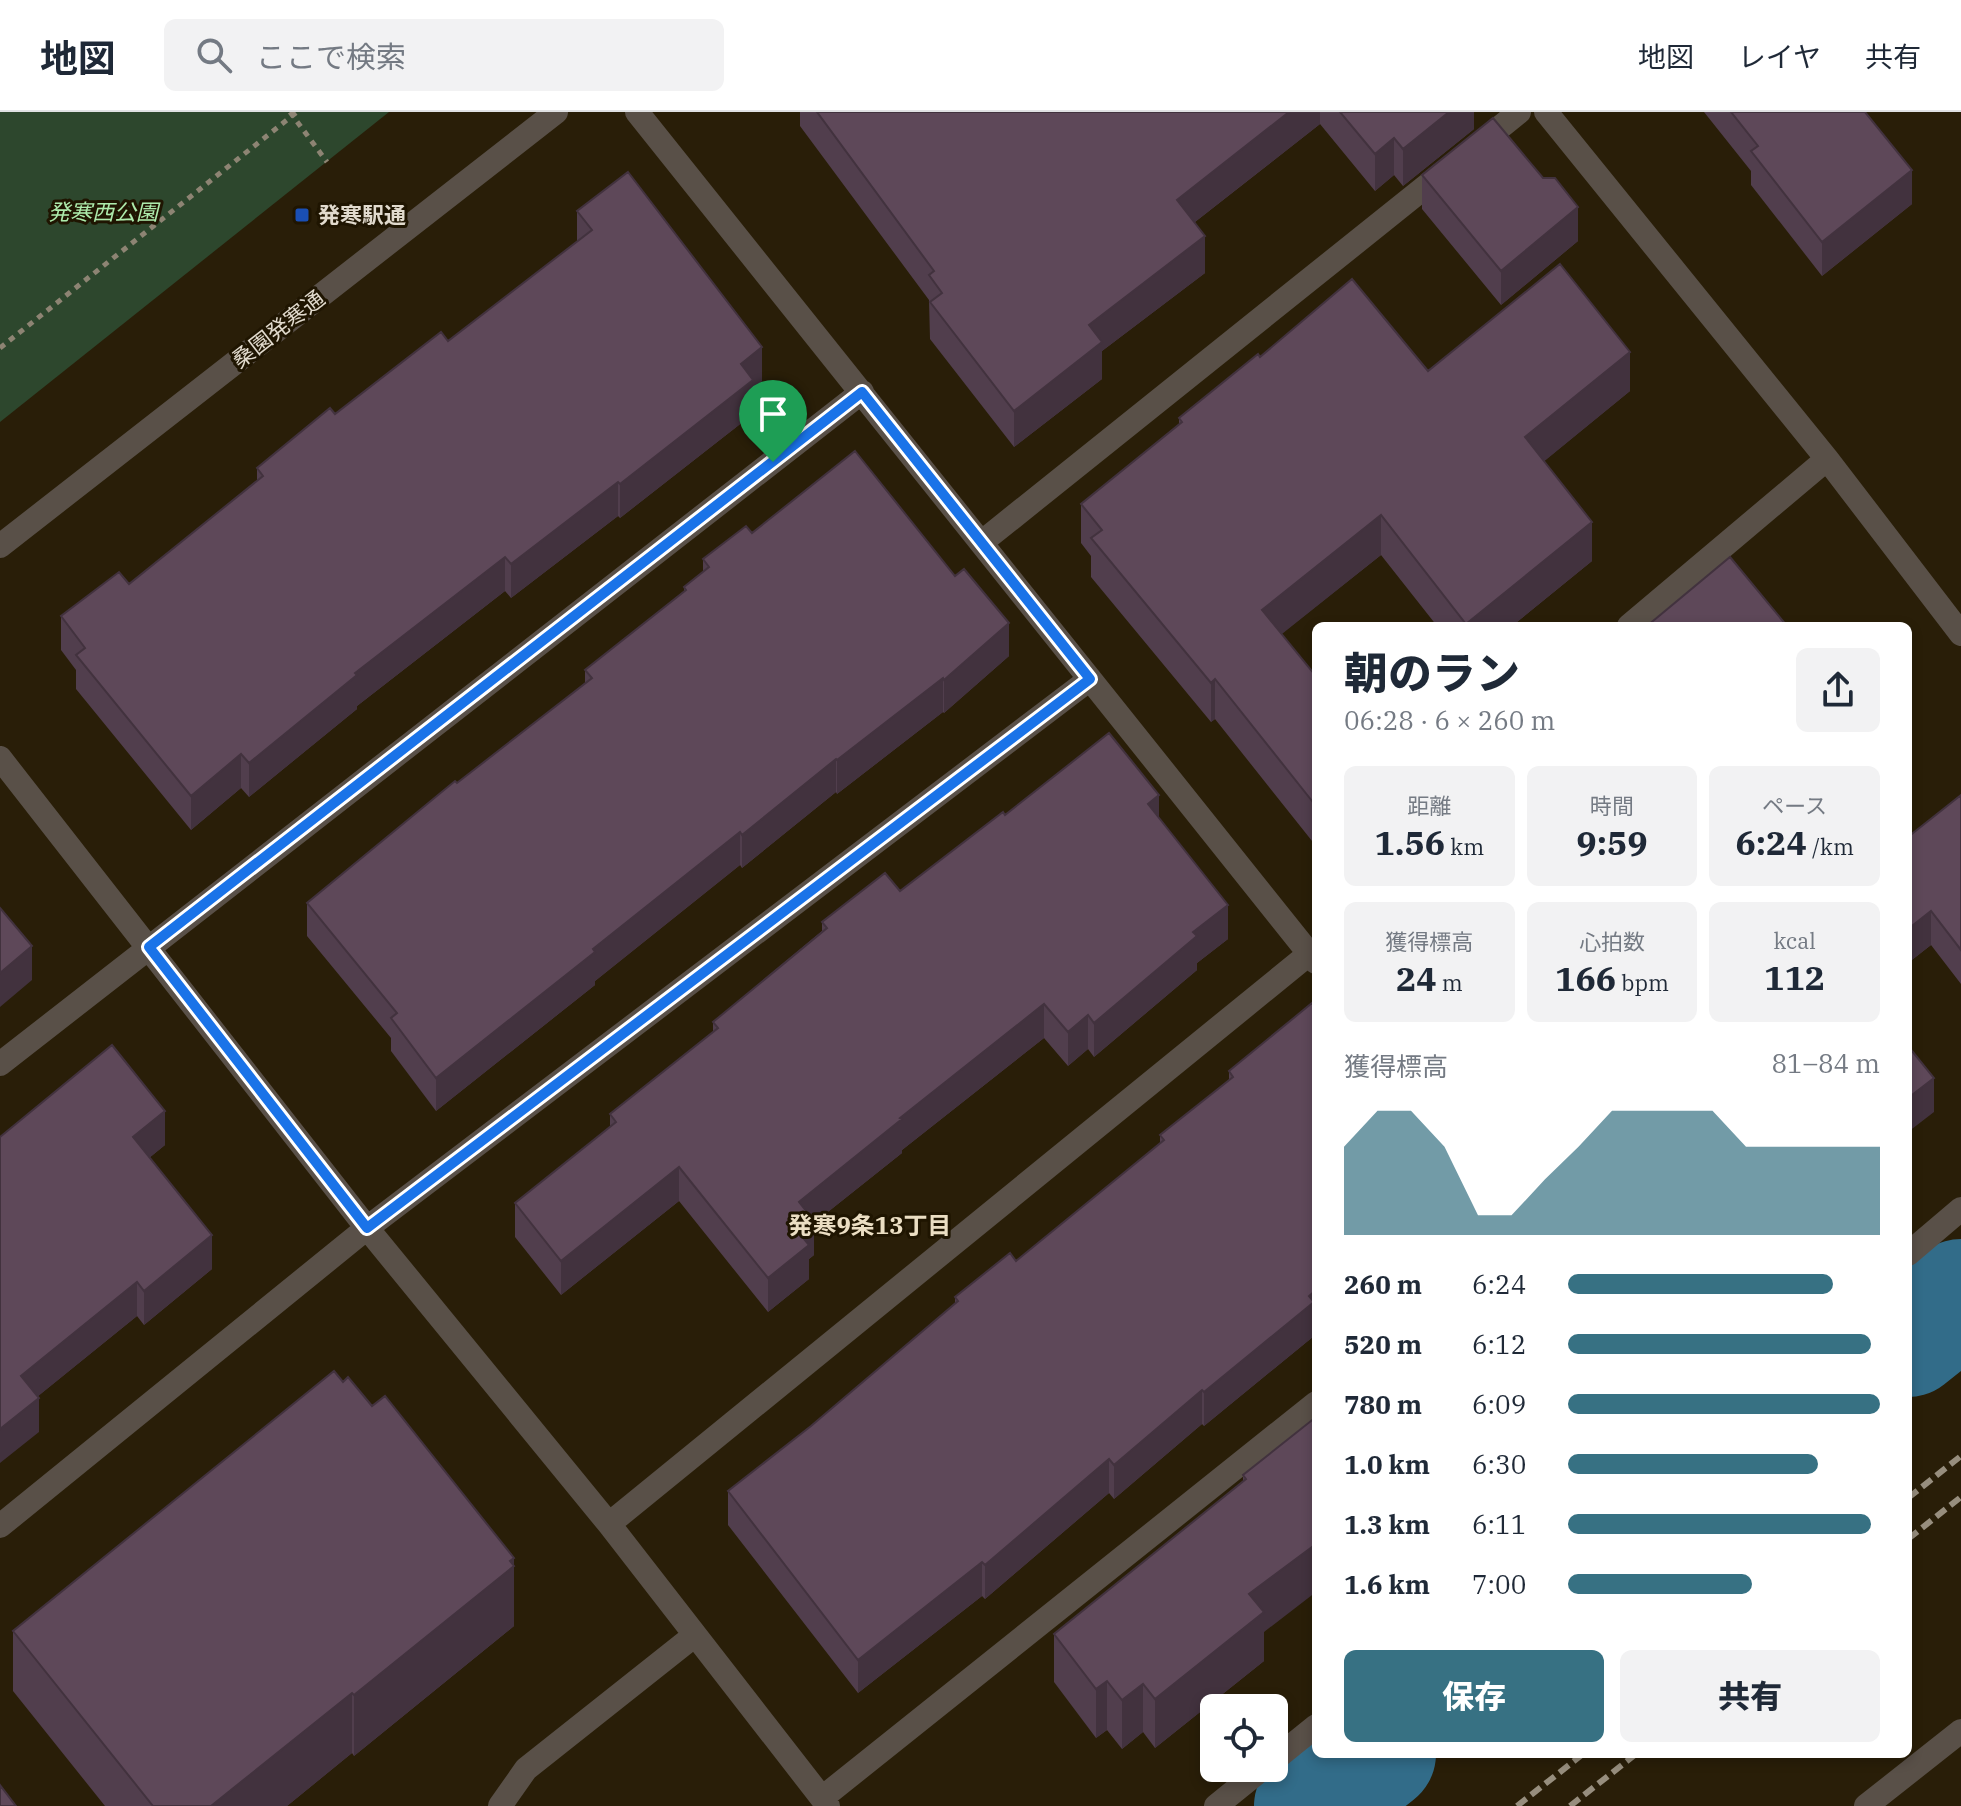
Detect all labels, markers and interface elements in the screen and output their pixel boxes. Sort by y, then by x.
search box [164,19,724,91]
text: 地図 [40,33,116,82]
icon: search [192,33,236,77]
text: ここで検索 [256,37,406,76]
text: 地図 [1638,38,1694,75]
text: レイヤ [1738,38,1821,75]
text: 共有 [1865,38,1921,75]
park label: 発寒西公園 [48,197,161,226]
place label: 発寒駅通 [318,200,406,229]
marker: 発寒駅通 [293,206,311,224]
street label: 桑園発寒通 [225,283,330,374]
pin [739,380,807,462]
icon: arrive [751,392,795,436]
text: 朝のラン [1344,644,1520,701]
button: share [1796,648,1880,732]
text: 06:28 · 6 × 260 m [1344,703,1555,737]
text: 距離 [1407,791,1451,820]
text: 時間 [1590,791,1634,820]
text: ペース [1762,791,1827,820]
text: 1.56 [1374,820,1445,864]
text: 9:59 [1576,820,1648,864]
text: 6:24 [1735,820,1807,864]
text: km [1445,832,1484,861]
text: /km [1807,832,1854,861]
text: kcal [1773,926,1816,955]
text: 獲得標高 [1385,927,1473,956]
text: 心拍数 [1579,927,1645,956]
text: 112 [1764,955,1825,999]
text: 24 [1396,956,1437,1000]
text: 166 [1555,956,1616,1000]
text: m [1437,968,1463,997]
text: bpm [1616,968,1669,997]
text: 81–84 m [1772,1046,1880,1080]
text: 獲得標高 [1344,1049,1448,1083]
district label: 発寒9条13丁目 [788,1209,952,1241]
text: 260 m [1344,1267,1422,1301]
text: 6:24 [1472,1267,1526,1301]
text: 520 m [1344,1327,1422,1361]
text: 6:12 [1472,1327,1526,1361]
text: 780 m [1344,1387,1422,1421]
text: 6:09 [1472,1387,1526,1421]
text: 1.0 km [1344,1447,1430,1481]
text: 6:30 [1472,1447,1526,1481]
text: 1.3 km [1344,1507,1430,1541]
text: 6:11 [1472,1507,1526,1541]
text: 1.6 km [1344,1567,1430,1601]
text: 7:00 [1472,1567,1526,1601]
button: 保存 [1344,1650,1604,1742]
button: 共有 [1620,1650,1880,1742]
map controls [1200,1694,1288,1782]
button: locate [1200,1694,1288,1782]

